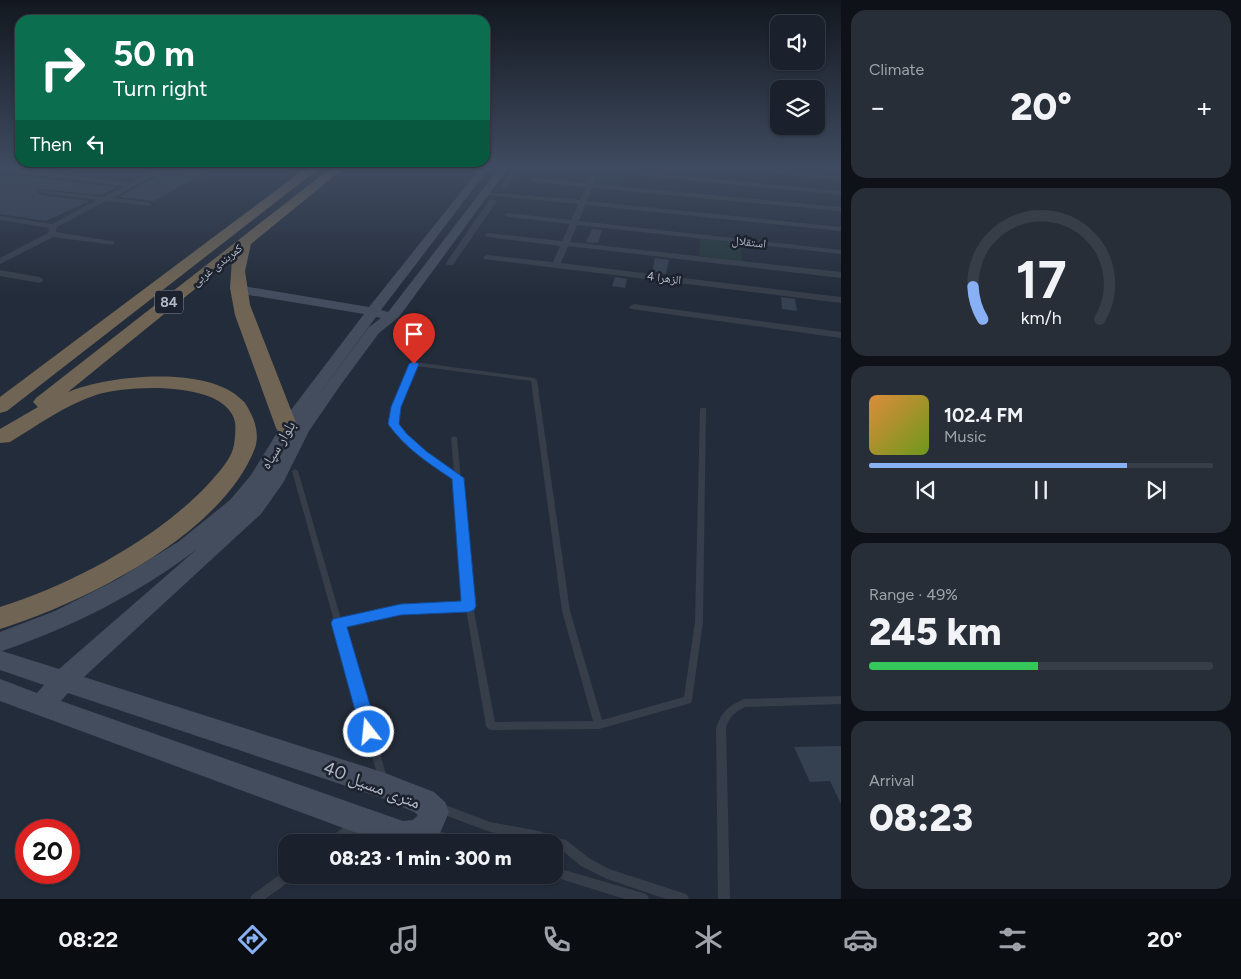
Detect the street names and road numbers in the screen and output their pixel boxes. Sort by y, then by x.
street label: استقلال [731,233,767,251]
street label: کمربندی غربی [189,241,245,289]
street label: الزهرا 4 [646,269,682,287]
road number: 84 [155,290,183,314]
street label: بلوار سپاه [257,418,299,472]
street label: 40 متری مسیل [320,756,424,814]

